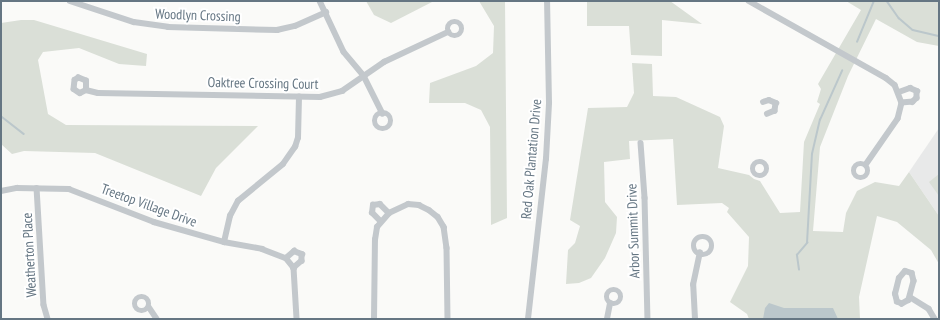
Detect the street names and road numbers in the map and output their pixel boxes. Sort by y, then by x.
street label: Woodlyn Crossing [155,5,241,25]
street label: Oaktree Crossing Court [207,74,319,92]
street label: Red Oak Plantation Drive [517,98,545,220]
street label: Treetop Village Drive [99,180,199,230]
street label: Arbor Summit Drive [623,183,643,279]
street label: Weatherton Place [18,212,40,298]

